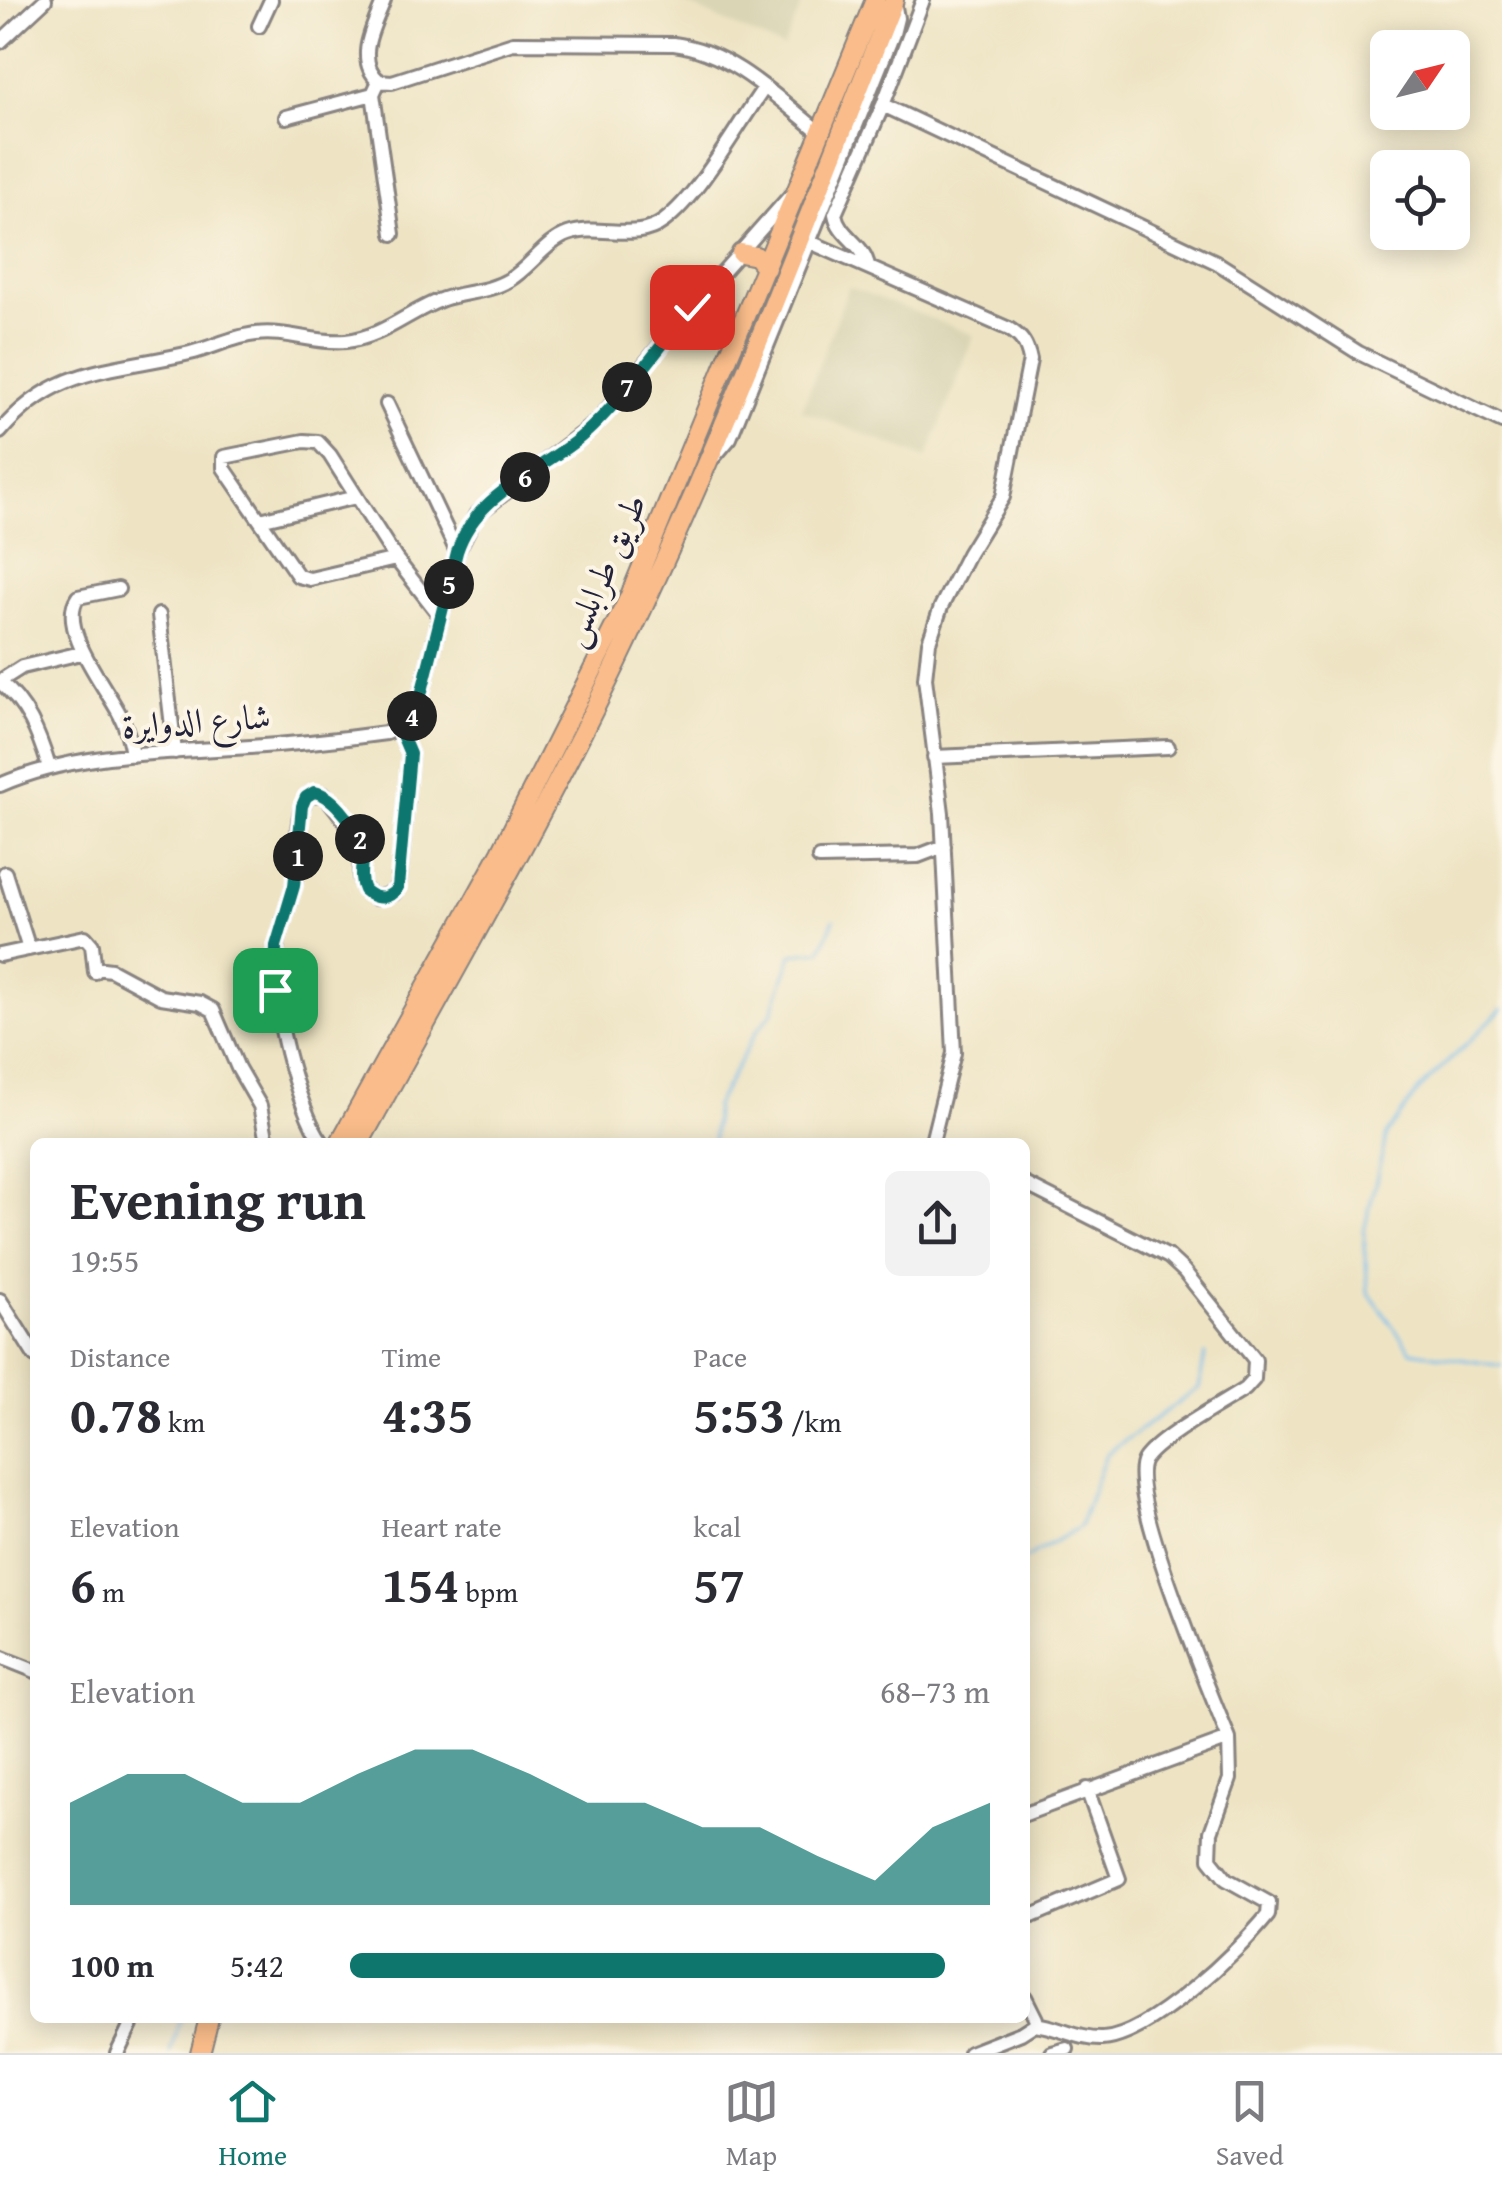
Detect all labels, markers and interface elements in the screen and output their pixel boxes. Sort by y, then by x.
north arrow [1370,30,1470,130]
map controls [1370,30,1470,250]
button: locate [1370,150,1470,250]
pin [650,265,735,350]
icon: check [665,280,720,335]
pin: 7 [602,362,652,412]
text: 7 [620,366,634,407]
pin: 6 [500,452,550,502]
text: 6 [518,456,532,497]
street label: طريق طرابلس [546,485,659,654]
pin: 5 [424,559,474,609]
text: 5 [442,563,456,604]
street label: شارع الدوايرة [120,690,272,755]
pin: 4 [387,691,437,741]
text: 4 [405,695,419,736]
pin: 2 [335,814,385,864]
text: 2 [353,818,367,859]
pin: 1 [273,831,323,881]
text: 1 [291,835,305,876]
pin [233,948,318,1033]
icon: arrive [248,963,303,1018]
text: Evening run [70,1159,366,1239]
button: share [885,1171,990,1276]
text: 19:55 [70,1237,139,1284]
text: Distance [70,1336,170,1377]
text: Time [382,1336,441,1377]
text: Pace [693,1336,747,1377]
text: 0.78 [70,1377,162,1450]
text: 4:35 [382,1377,474,1450]
text: 5:53 [693,1377,785,1450]
text: km [162,1401,205,1442]
text: /km [785,1401,842,1442]
text: Elevation [70,1506,180,1547]
text: Heart rate [382,1506,502,1547]
text: kcal [693,1506,741,1547]
text: 6 [70,1547,96,1620]
text: 154 [382,1547,459,1620]
text: 57 [693,1547,745,1620]
text: m [96,1571,125,1612]
text: bpm [459,1571,518,1612]
text: Elevation [70,1668,195,1715]
text: 68–73 m [880,1668,990,1715]
text: 100 m [70,1942,154,1989]
text: 5:42 [230,1942,284,1989]
tab: Home [218,2074,287,2175]
tab: Map [724,2074,779,2175]
tab: Saved [1216,2074,1284,2175]

